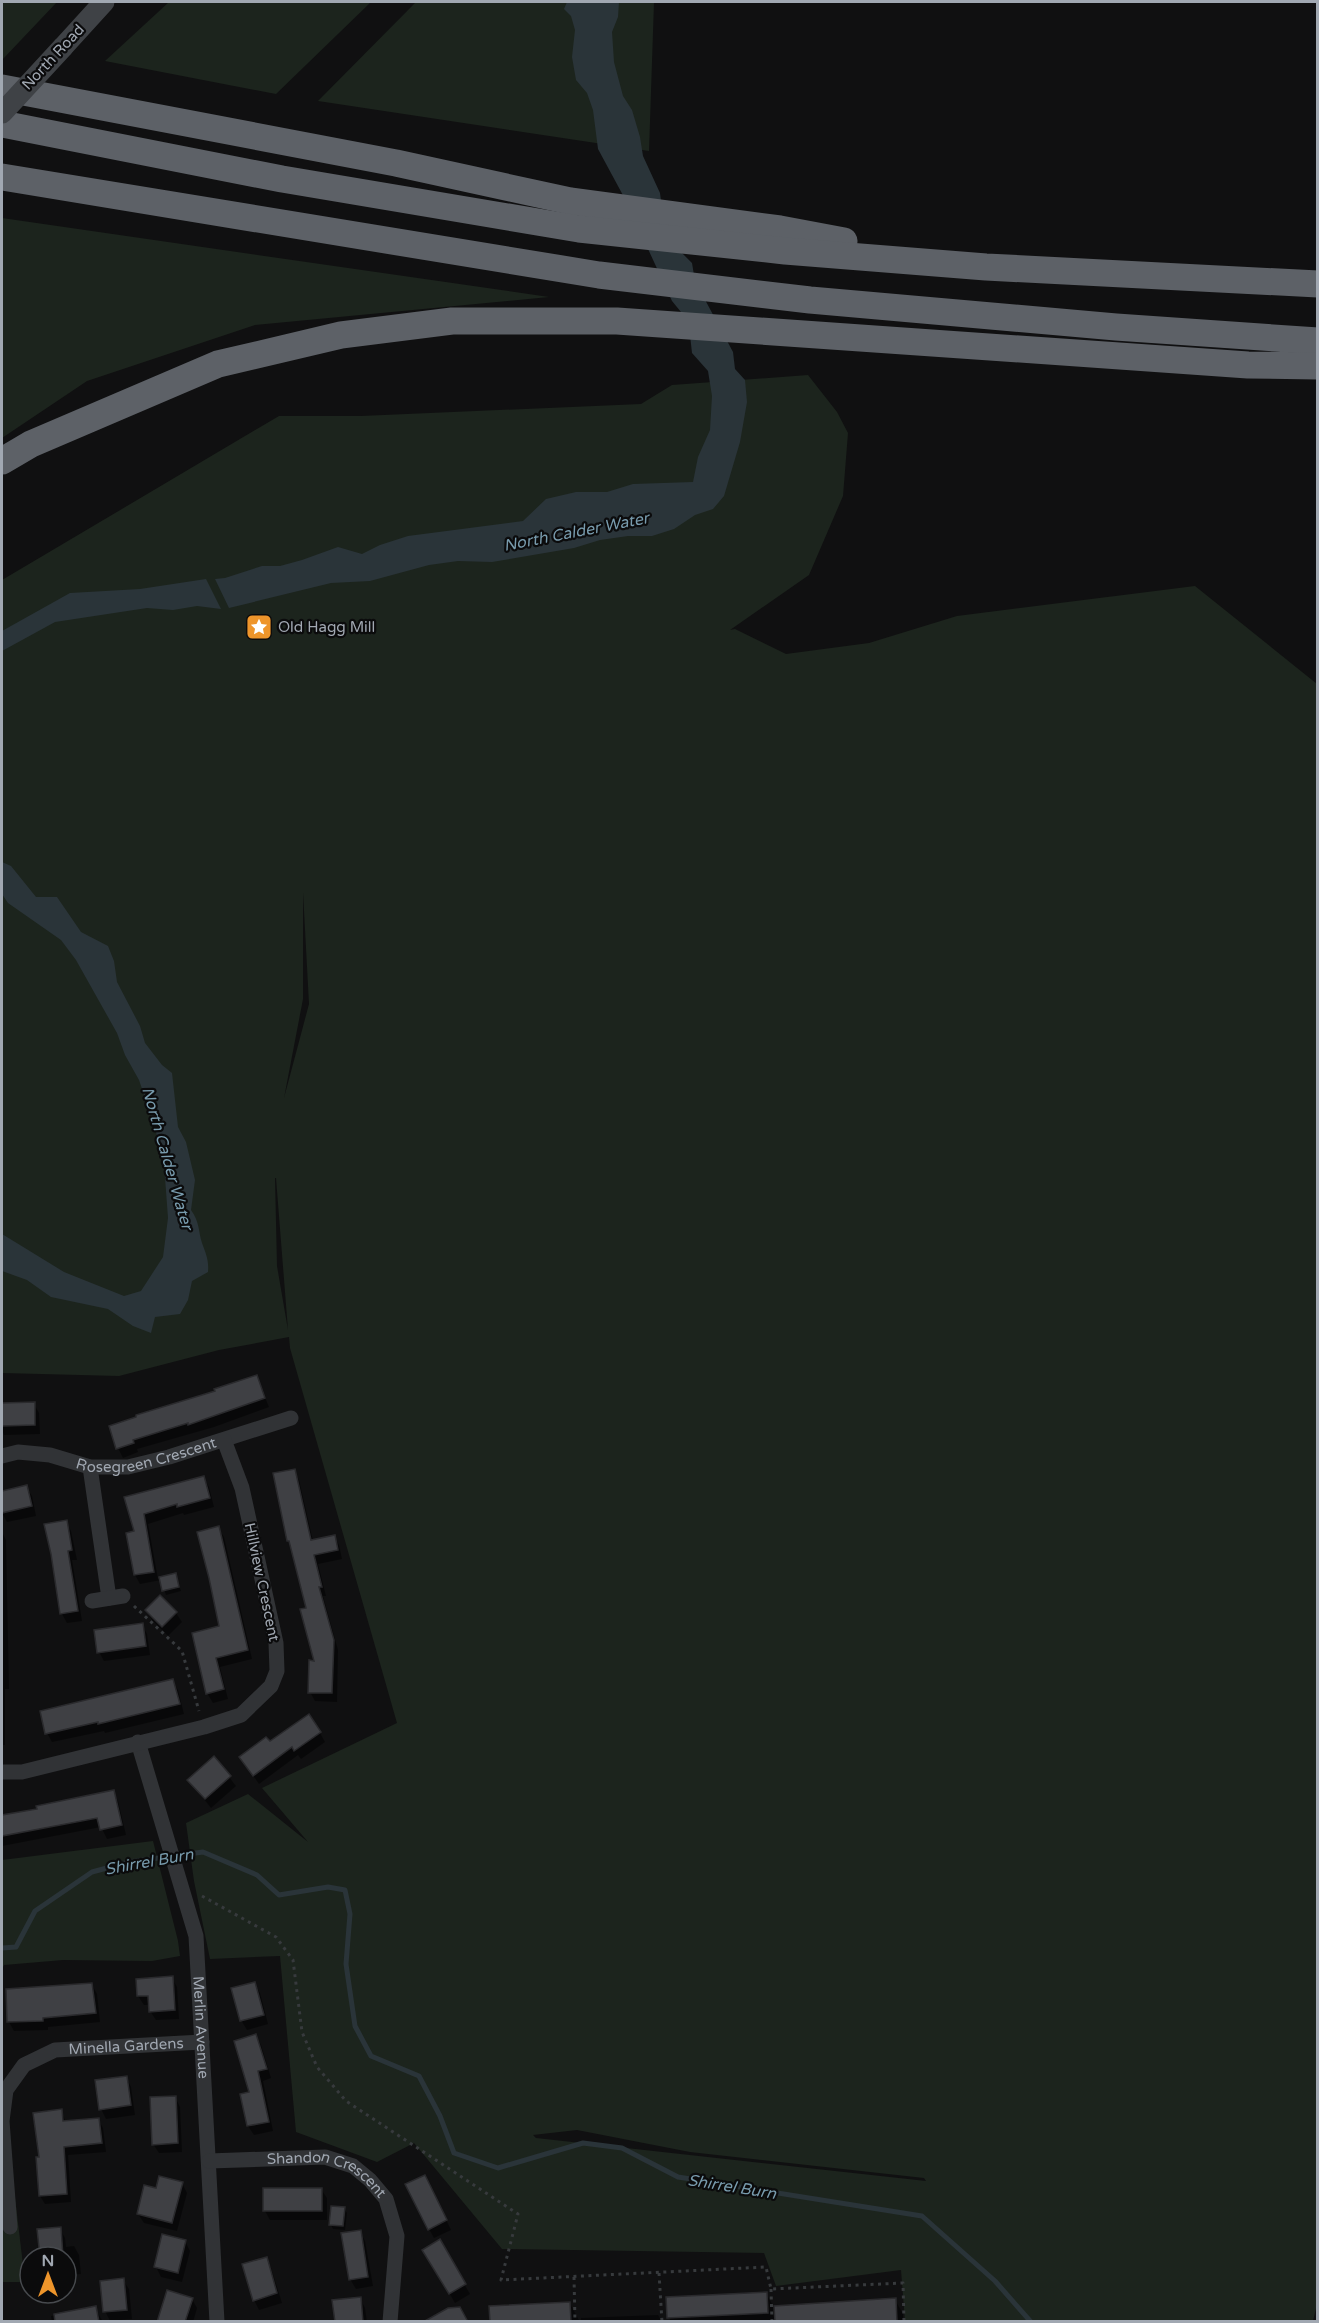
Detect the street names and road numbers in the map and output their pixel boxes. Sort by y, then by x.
street label: North Road [18,20,88,94]
street label: Rosegreen Crescent [74,1433,219,1476]
street label: Hillview Crescent [241,1521,283,1643]
street label: Merlin Avenue [189,1976,213,2079]
street label: Minella Gardens [68,2034,184,2058]
street label: Shandon Crescent [267,2147,390,2202]

